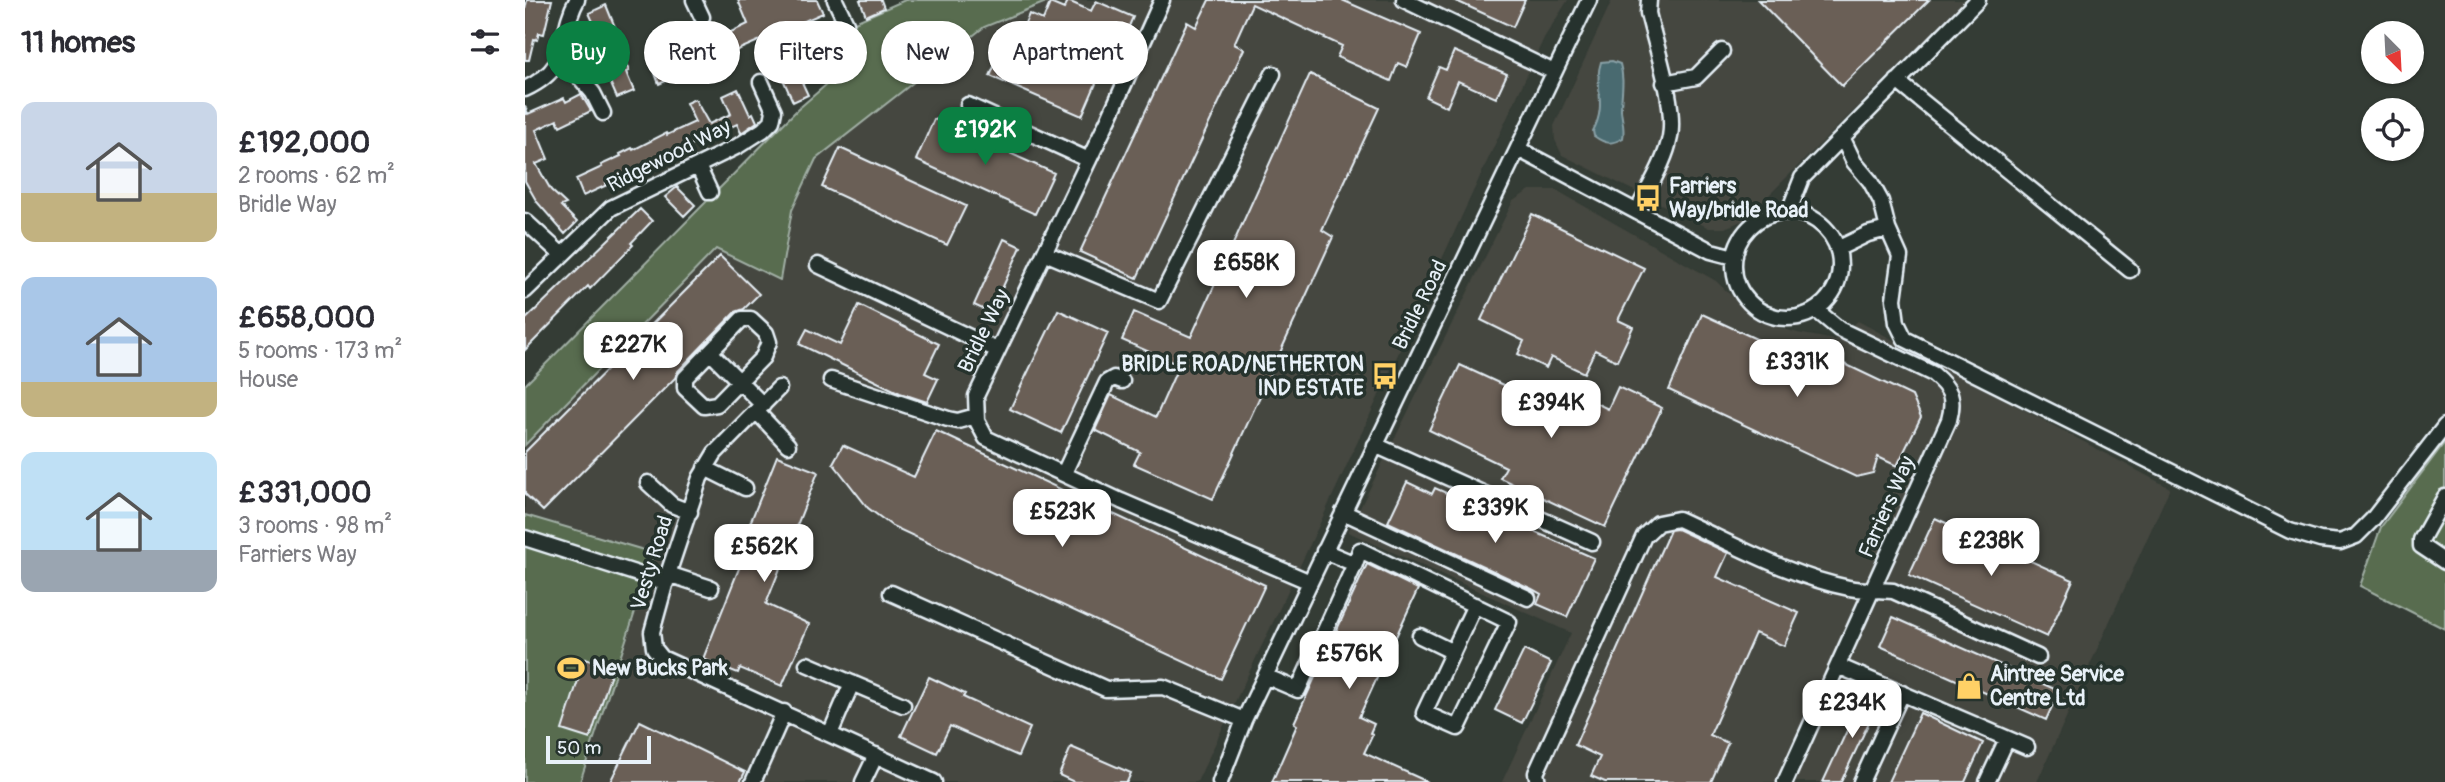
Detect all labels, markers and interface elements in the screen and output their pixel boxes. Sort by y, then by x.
chip: Buy [546,21,630,84]
chip: Rent [644,21,740,84]
chip: Filters [754,21,867,84]
chip: New [881,21,974,84]
chip: Apartment [988,21,1148,84]
north arrow [2361,21,2424,84]
map controls [2361,21,2424,161]
icon: filters [466,23,504,61]
text: 11 homes [21,24,135,61]
button: locate [2361,98,2424,161]
pin: £192K [936,108,1034,167]
street label: Ridgewood Way [603,113,735,199]
text: £192K [954,115,1016,144]
text: £192,000 [238,124,370,161]
icon: home [77,130,161,214]
text: 2 rooms · 62 m² [238,161,395,190]
place label: Farriers Way/bridle Road [1669,173,1808,224]
bus stop icon: Farriers Way/bridle Road [1633,183,1663,213]
text: Bridle Way [238,190,337,219]
pin: £658K [1197,240,1295,300]
text: £658K [1213,248,1279,277]
street label: Bridle Road [1387,256,1453,354]
street label: Bridle Way [952,285,1016,377]
text: £658,000 [238,299,375,336]
icon: home [77,305,161,389]
pin: £227K [584,322,682,382]
text: £227K [600,330,666,359]
text: 5 rooms · 173 m² [238,336,402,365]
pin: £331K [1748,340,1846,399]
text: £331K [1765,347,1829,376]
place label: BRIDLE ROAD/NETHERTON IND ESTATE [1121,351,1364,402]
bus stop icon: BRIDLE ROAD/NETHERTON IND ESTATE [1370,361,1400,391]
text: House [238,365,298,394]
pin: £394K [1502,380,1600,440]
text: £394K [1518,388,1584,417]
street label: Farriers Way [1853,452,1921,562]
text: £331,000 [238,474,372,511]
icon: home [77,480,161,564]
pin: £339K [1446,486,1544,545]
pin: £523K [1013,490,1111,549]
text: £339K [1462,493,1528,522]
text: £523K [1029,497,1095,526]
text: 3 rooms · 98 m² [238,511,392,540]
street label: Vesty Road [625,512,679,614]
pin: £238K [1942,518,2040,578]
pin: £562K [715,524,813,584]
text: £238K [1958,526,2024,555]
text: £562K [730,532,798,561]
text: Farriers Way [238,540,357,569]
pin: £576K [1300,632,1398,691]
text: £576K [1316,639,1382,668]
sports icon: New Bucks Park [556,653,586,683]
place label: New Bucks Park [592,655,728,682]
place label: Aintree Service Centre Ltd [1990,661,2125,712]
shop icon: Aintree Service Centre Ltd [1954,671,1984,701]
pin: £234K [1803,680,1901,740]
text: £234K [1819,688,1886,717]
scale bar [546,733,651,765]
text: 50 m [557,736,601,760]

